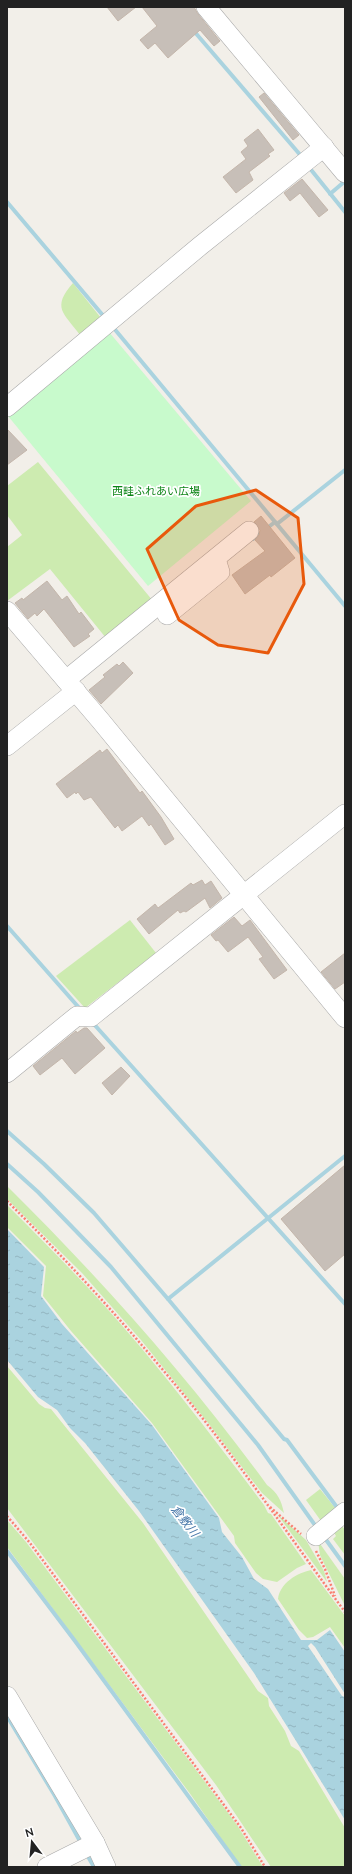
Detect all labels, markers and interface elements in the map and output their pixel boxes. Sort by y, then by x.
park label: 西畦ふれあい広場 [112,484,200,499]
water label: 倉敷川 [168,1502,204,1542]
north arrow [12,1822,52,1862]
text: N [23,1825,35,1841]

